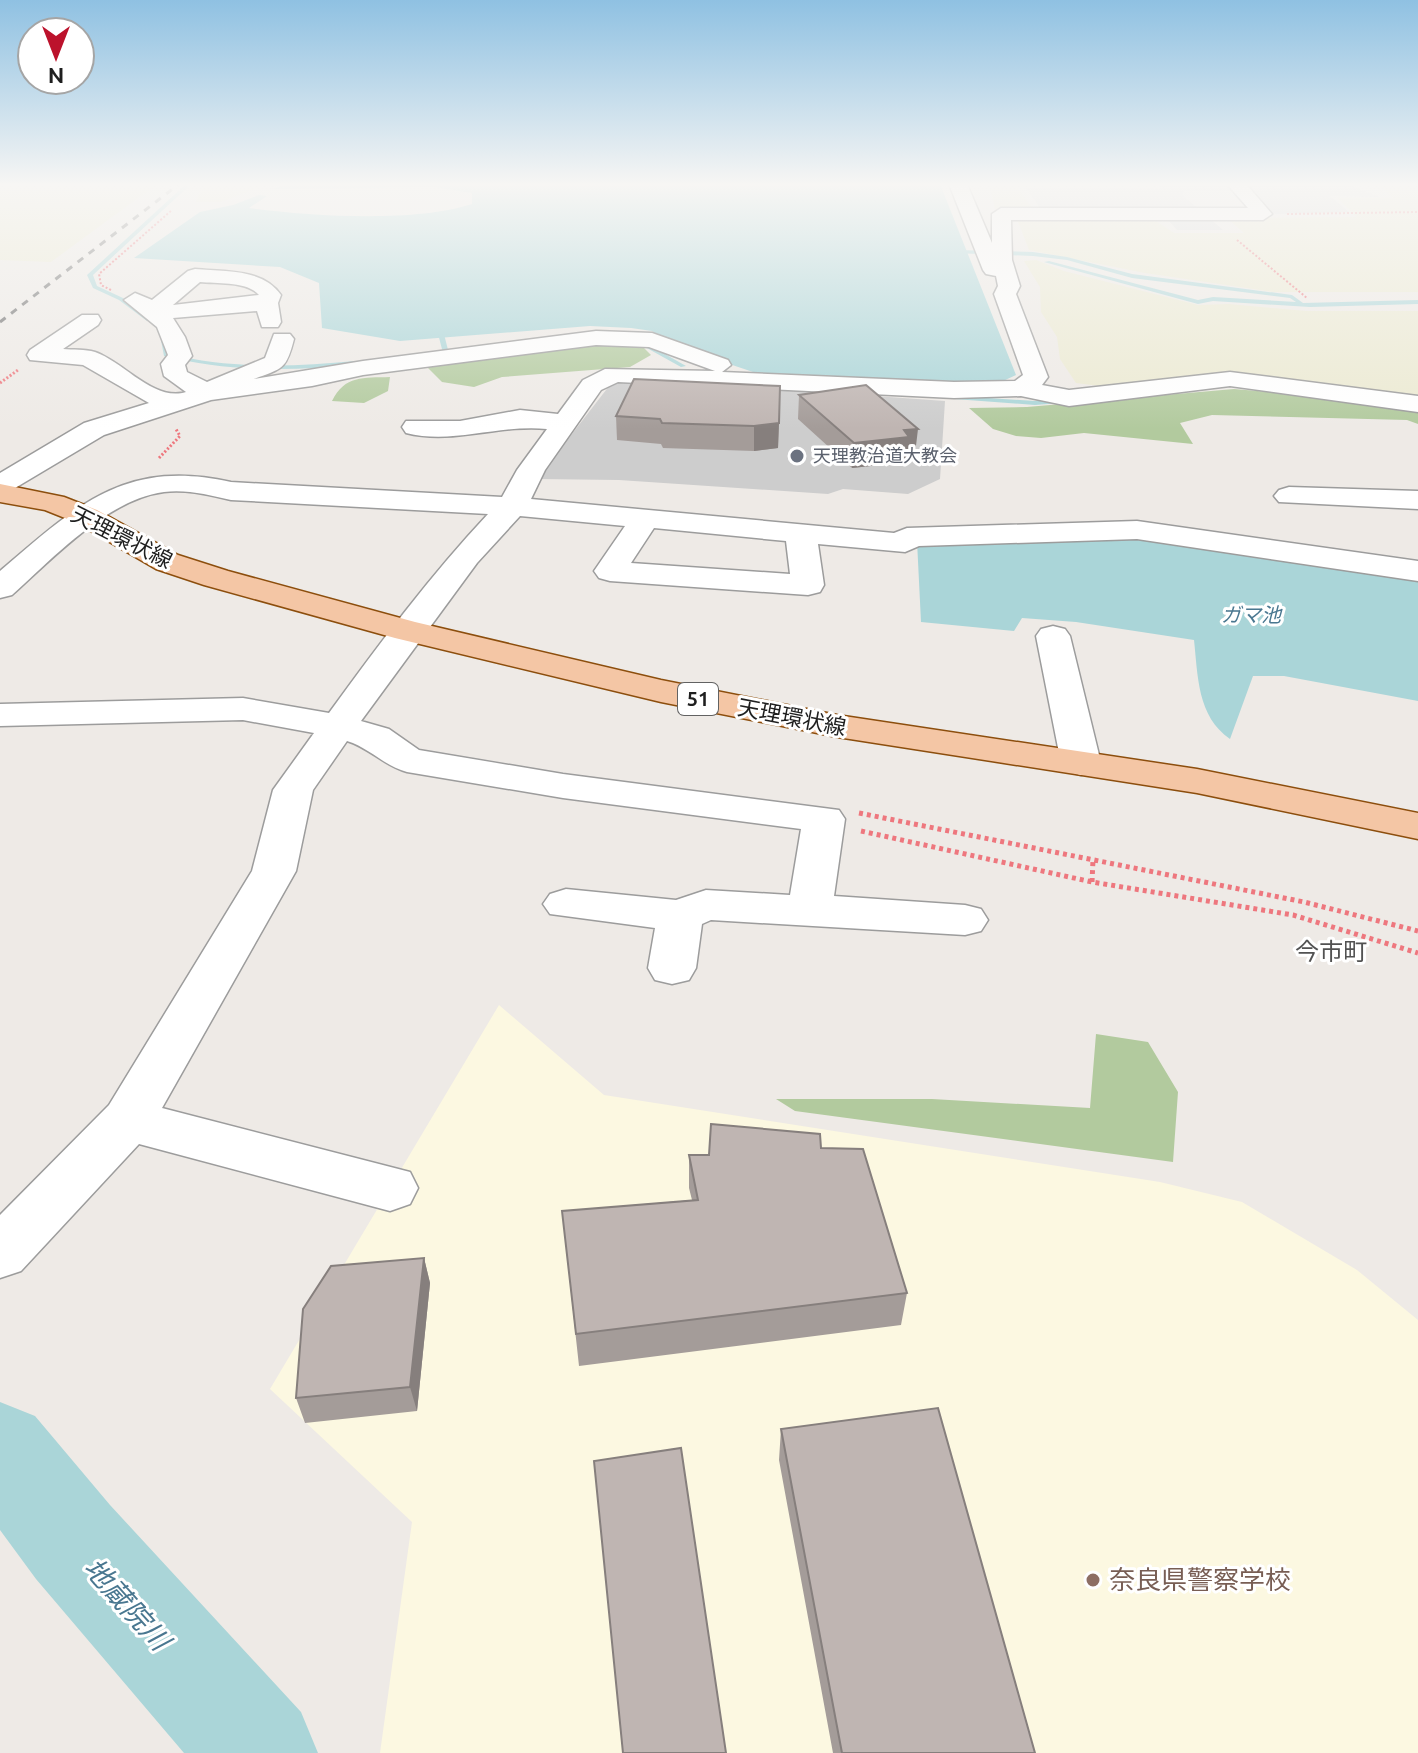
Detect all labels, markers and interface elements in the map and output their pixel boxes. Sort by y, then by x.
north arrow [16,16,96,96]
text: N [48,64,64,89]
place label: 天理教治道大教会 [813,445,957,465]
marker: 天理教治道大教会 [788,447,806,465]
street label: 天理環状線 [68,500,177,573]
water label: ガマ池 [1221,603,1283,626]
road number: 51 [678,683,718,715]
street label: 天理環状線 [736,694,848,739]
district label: 今市町 [1295,938,1367,965]
water label: 地蔵院川 [78,1552,178,1658]
place label: 奈良県警察学校 [1109,1565,1291,1594]
marker: 奈良県警察学校 [1084,1571,1102,1589]

